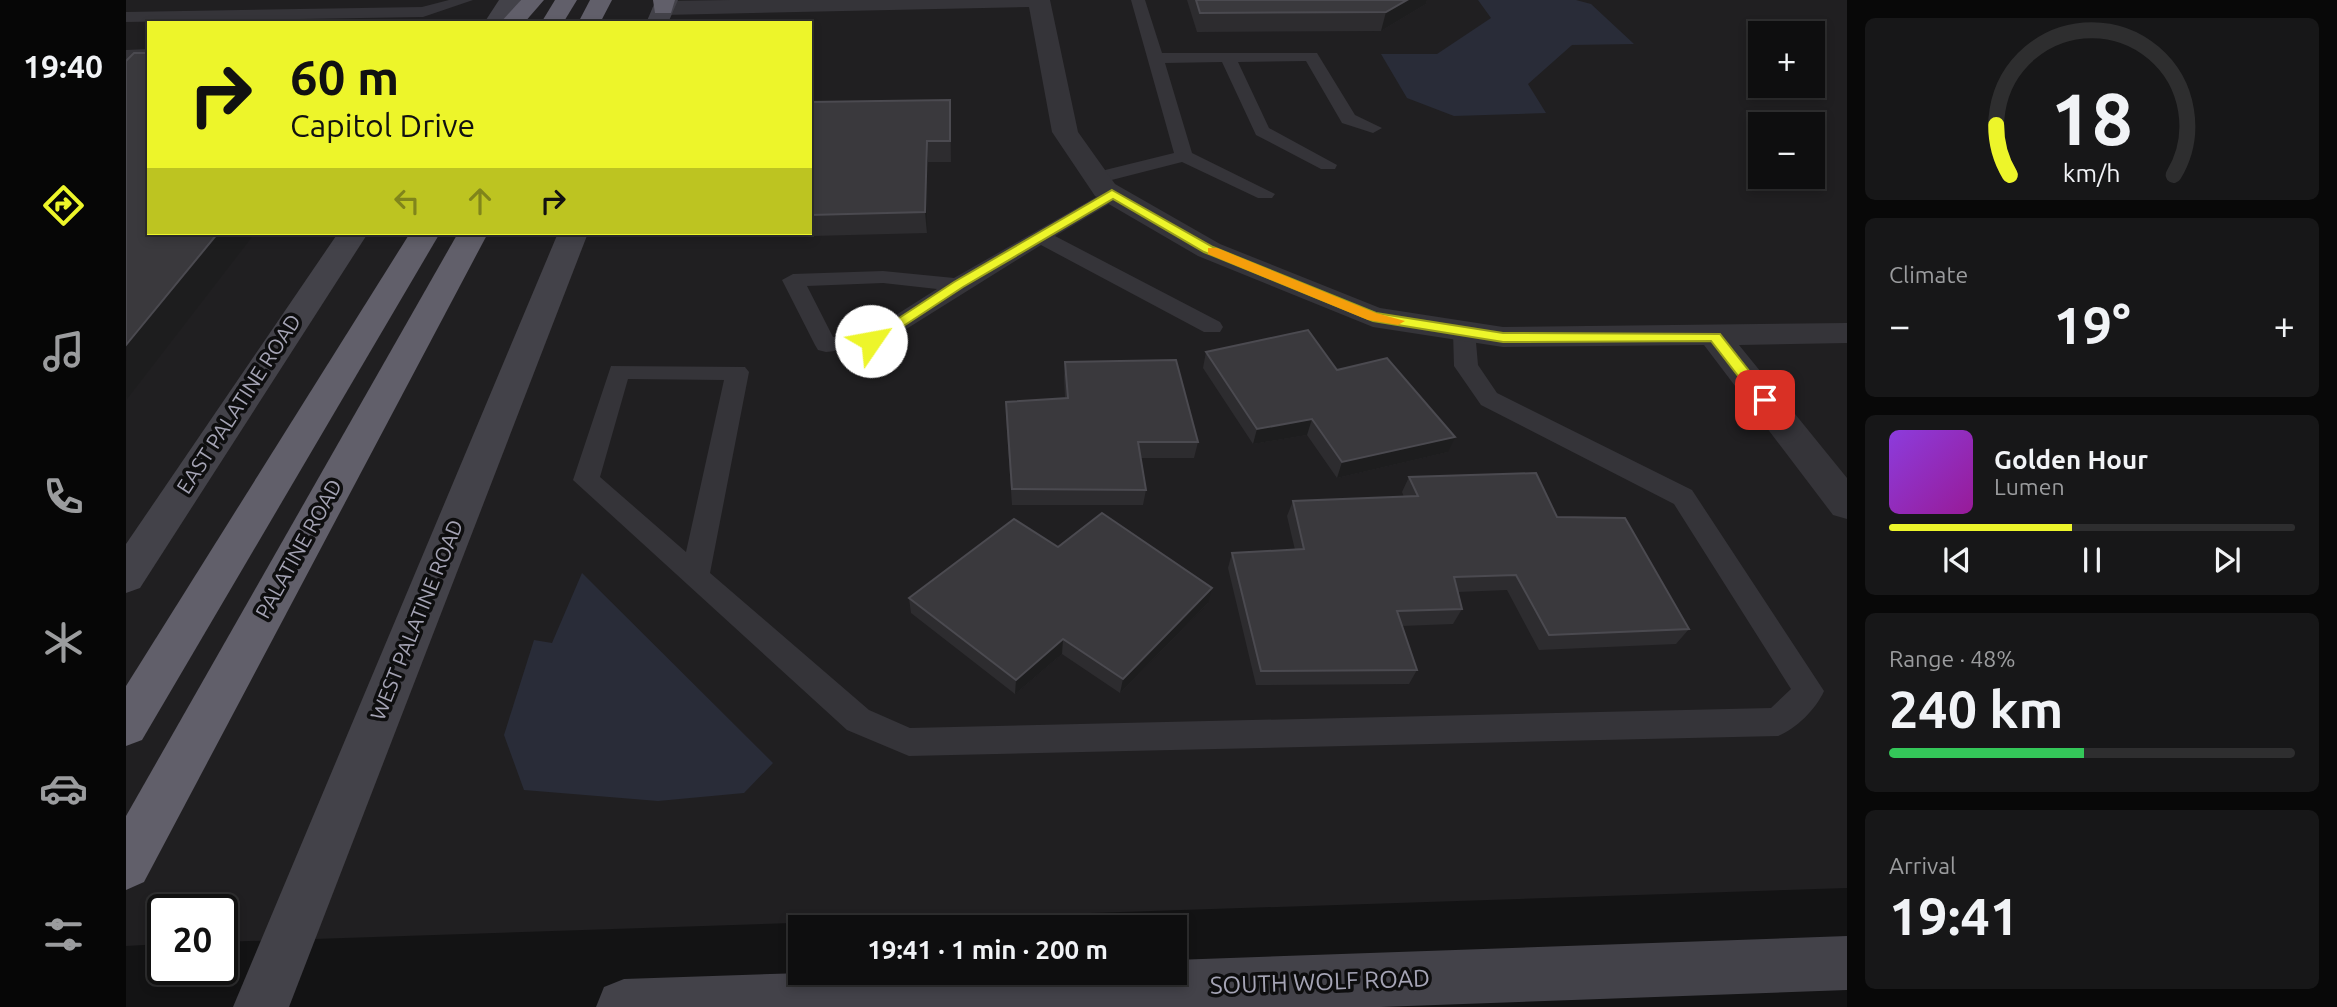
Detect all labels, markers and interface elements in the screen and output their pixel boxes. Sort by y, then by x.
map controls [1748,21,1825,189]
button: + [1748,21,1825,98]
text: 19:40 [23,48,103,84]
icon: right [175,49,266,140]
text: 60 m [290,49,399,104]
text: 18 [2051,77,2133,159]
text: Capitol Drive [290,107,475,143]
button: − [1748,112,1825,189]
text: km/h [2063,159,2121,187]
icon: directions [39,181,88,230]
icon: left [388,182,426,220]
icon: ahead [461,182,499,220]
icon: right [534,182,572,220]
text: Climate [1889,262,1968,287]
text: 19° [2053,296,2131,354]
position arrow [834,304,908,378]
text: − [1889,304,1910,346]
text: + [2274,304,2295,346]
street label: EAST PALATINE ROAD [171,309,305,498]
icon: music [39,327,88,376]
pin [1735,370,1795,430]
icon: arrive [1746,381,1784,419]
text: Golden Hour [1994,445,2148,474]
icon: phone [39,472,88,521]
text: Lumen [1994,474,2065,499]
street label: PALATINE ROAD [250,475,346,622]
street label: WEST PALATINE ROAD [365,516,467,723]
icon: previous [1938,541,1976,579]
icon: pause [2073,541,2111,579]
icon: next [2208,541,2246,579]
icon: climate [39,618,88,667]
text: Range · 48% [1889,646,2016,671]
text: 240 km [1889,680,2063,738]
icon: car [39,764,88,813]
text: Arrival [1889,853,1956,878]
text: 19:41 [1889,887,2019,945]
speed limit sign: 20 [147,894,238,985]
icon: filters [39,910,88,959]
text: 19:41 · 1 min · 200 m [867,935,1108,964]
street label: SOUTH WOLF ROAD [1210,964,1430,999]

